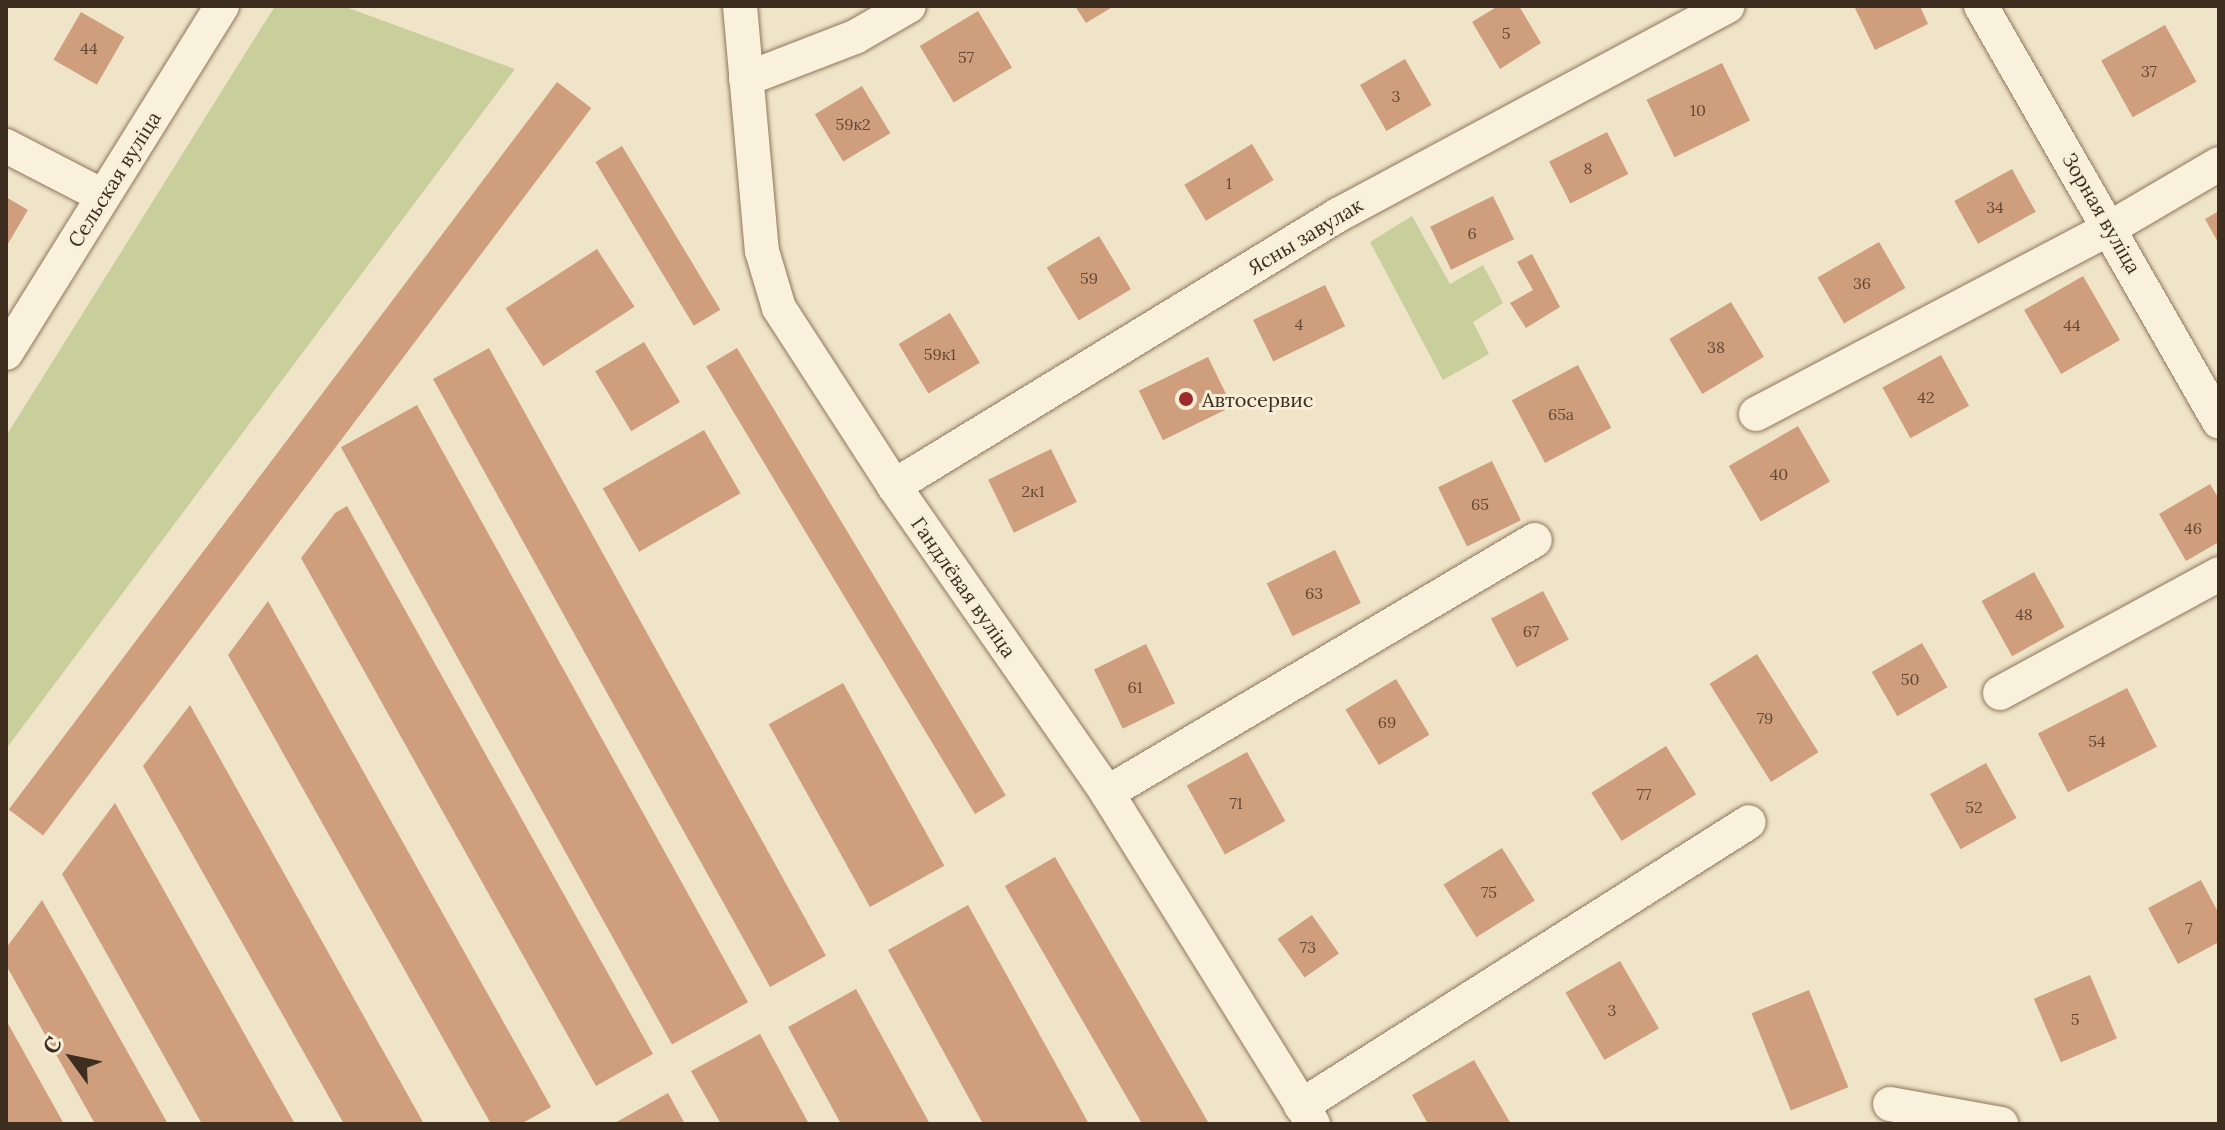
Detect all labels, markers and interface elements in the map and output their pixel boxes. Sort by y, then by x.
house number: 5 [1502,23,1510,43]
house number: 44 [80,38,98,58]
house number: 57 [958,47,974,67]
house number: 37 [2141,61,2157,81]
house number: 3 [1392,86,1400,106]
house number: 10 [1690,100,1706,120]
street label: Сельская вуліца [63,107,165,251]
house number: 59к2 [835,114,871,134]
street label: Зорная вуліца [2058,148,2146,278]
house number: 8 [1584,158,1592,178]
house number: 1 [1226,173,1232,193]
street label: Ясны завулак [1243,192,1367,280]
house number: 34 [1986,197,2004,217]
house number: 6 [1467,223,1477,243]
house number: 59 [1080,268,1098,288]
house number: 36 [1853,273,1871,293]
house number: 4 [1295,314,1303,334]
house number: 44 [2063,315,2081,335]
house number: 38 [1707,337,1725,357]
house number: 59к1 [924,344,956,364]
place label: Автосервис [1202,387,1313,411]
house number: 42 [1917,387,1935,407]
marker: Автосервис [1177,390,1195,408]
house number: 65а [1548,404,1574,424]
house number: 40 [1770,464,1788,484]
house number: 2к1 [1021,481,1045,501]
house number: 65 [1471,494,1489,514]
street label: Гандлёвая вуліца [907,512,1021,662]
house number: 46 [2184,518,2202,538]
house number: 63 [1305,583,1323,603]
house number: 48 [2015,604,2033,624]
house number: 67 [1523,621,1539,641]
house number: 50 [1901,669,1919,689]
house number: 61 [1127,677,1143,697]
house number: 79 [1757,708,1773,728]
house number: 69 [1378,712,1396,732]
house number: 54 [2088,731,2106,751]
house number: 77 [1637,784,1651,804]
house number: 71 [1229,793,1243,813]
house number: 52 [1965,797,1983,817]
house number: 75 [1481,882,1497,902]
house number: 7 [2185,918,2193,938]
house number: 73 [1300,937,1316,957]
house number: 3 [1608,1000,1616,1020]
house number: 5 [2071,1009,2079,1029]
north arrow [32,1018,112,1098]
text: С [36,1031,68,1059]

